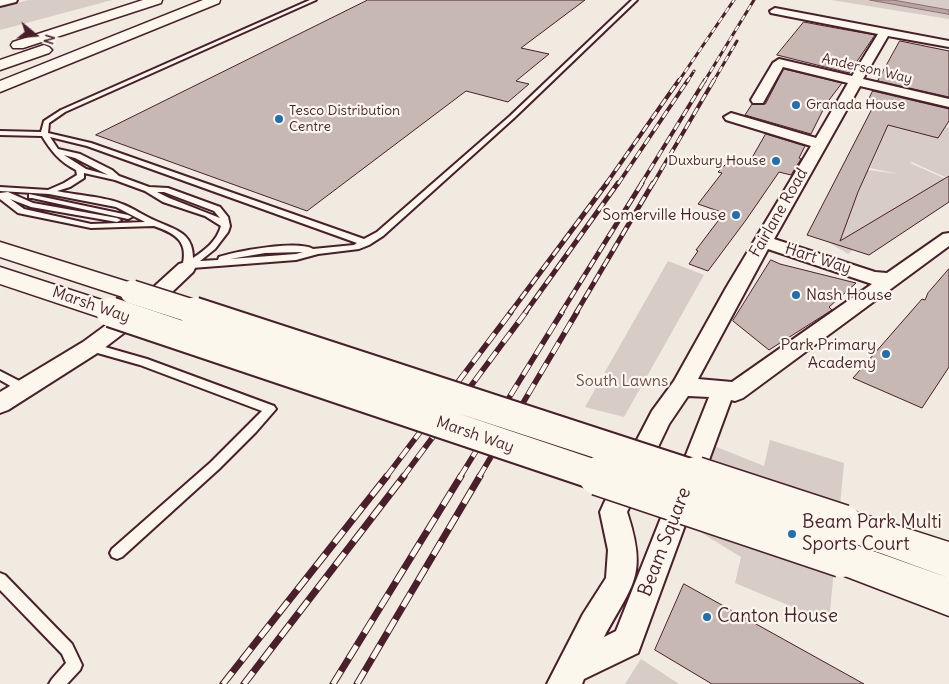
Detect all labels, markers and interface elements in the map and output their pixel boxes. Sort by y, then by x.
north arrow [10,10,60,60]
text: N [39,32,59,47]
street label: Anderson Way [820,50,914,88]
place label: Granada House [806,97,905,113]
marker: Granada House [790,99,802,111]
place label: Tesco Distribution Centre [289,103,400,136]
marker: Tesco Distribution Centre [273,113,285,125]
place label: Duxbury House [668,153,766,169]
marker: Duxbury House [770,155,782,167]
street label: Fairlane Road [746,165,812,261]
place label: Somerville House [602,205,726,225]
marker: Somerville House [730,209,742,221]
street label: Hart Way [782,239,854,279]
street label: Marsh Way [50,283,132,327]
place label: Nash House [806,285,892,305]
marker: Nash House [790,289,802,301]
place label: Park Primary Academy [781,335,876,373]
marker: Park Primary Academy [880,348,892,360]
park label: South Lawns [576,371,668,391]
street label: Marsh Way [434,413,516,457]
street label: Beam Square [634,484,696,600]
place label: Beam Park Multi Sports Court [802,512,942,556]
marker: Beam Park Multi Sports Court [786,528,798,540]
place label: Canton House [717,606,838,628]
marker: Canton House [701,611,713,623]

